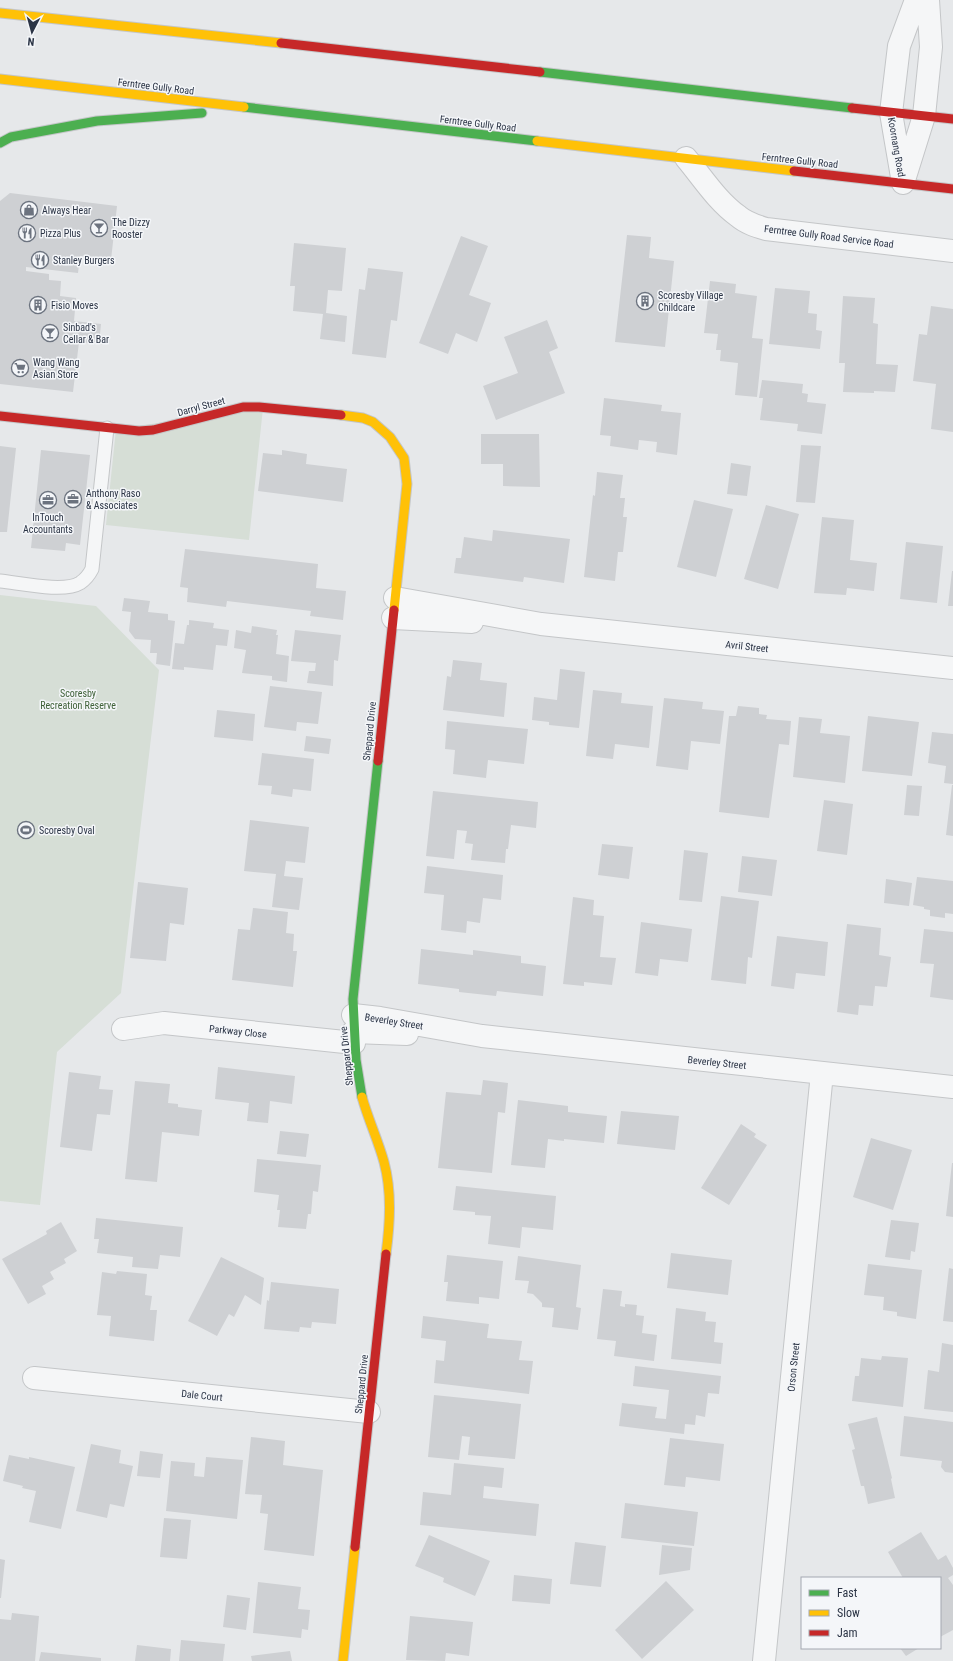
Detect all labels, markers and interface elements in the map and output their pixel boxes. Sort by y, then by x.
north arrow [12,12,52,52]
text: N [27,35,35,48]
street label: Ferntree Gully Road [117,76,195,97]
street label: Ferntree Gully Road [439,113,517,134]
street label: Koornang Road [886,116,907,178]
street label: Ferntree Gully Road [761,151,839,170]
shop icon: Always Hear [19,200,39,220]
place label: Always Hear [42,205,91,216]
place label: The Dizzy Rooster [112,217,150,240]
bar icon: The Dizzy Rooster [89,218,109,238]
restaurant icon: Pizza Plus [17,223,37,243]
street label: Ferntree Gully Road Service Road [764,223,894,250]
place label: Pizza Plus [40,228,81,239]
restaurant icon: Stanley Burgers [30,250,50,270]
place label: Stanley Burgers [53,255,115,266]
place label: Scoresby Village Childcare [658,290,724,313]
building icon: Scoresby Village Childcare [635,291,655,311]
building icon: Fisio Moves [28,295,48,315]
place label: Fisio Moves [51,300,99,311]
place label: Sinbad's Cellar & Bar [63,322,109,345]
bar icon: Sinbad's Cellar & Bar [40,323,60,343]
place label: Wang Wang Asian Store [33,357,79,380]
supermarket icon: Wang Wang Asian Store [10,358,30,378]
street label: Darryl Street [176,395,226,418]
place label: Anthony Raso & Associates [86,488,140,511]
office icon: Anthony Raso & Associates [63,489,83,509]
office icon: InTouch Accountants [38,490,58,510]
place label: InTouch Accountants [23,512,73,535]
street label: Avril Street [725,639,769,654]
park label: Scoresby Recreation Reserve [40,688,116,711]
street label: Sheppard Drive [361,701,378,761]
sports icon: Scoresby Oval [16,820,36,840]
place label: Scoresby Oval [39,825,95,836]
street label: Beverley Street [364,1011,424,1032]
street label: Parkway Close [209,1023,268,1040]
street label: Sheppard Drive [338,1025,355,1086]
street label: Beverley Street [687,1054,747,1071]
street label: Orson Street [785,1342,802,1392]
street label: Sheppard Drive [353,1354,370,1414]
street label: Dale Court [181,1388,223,1403]
legend [801,1577,941,1649]
text: Fast [837,1586,858,1600]
text: Slow [837,1606,860,1620]
text: Jam [837,1626,858,1640]

